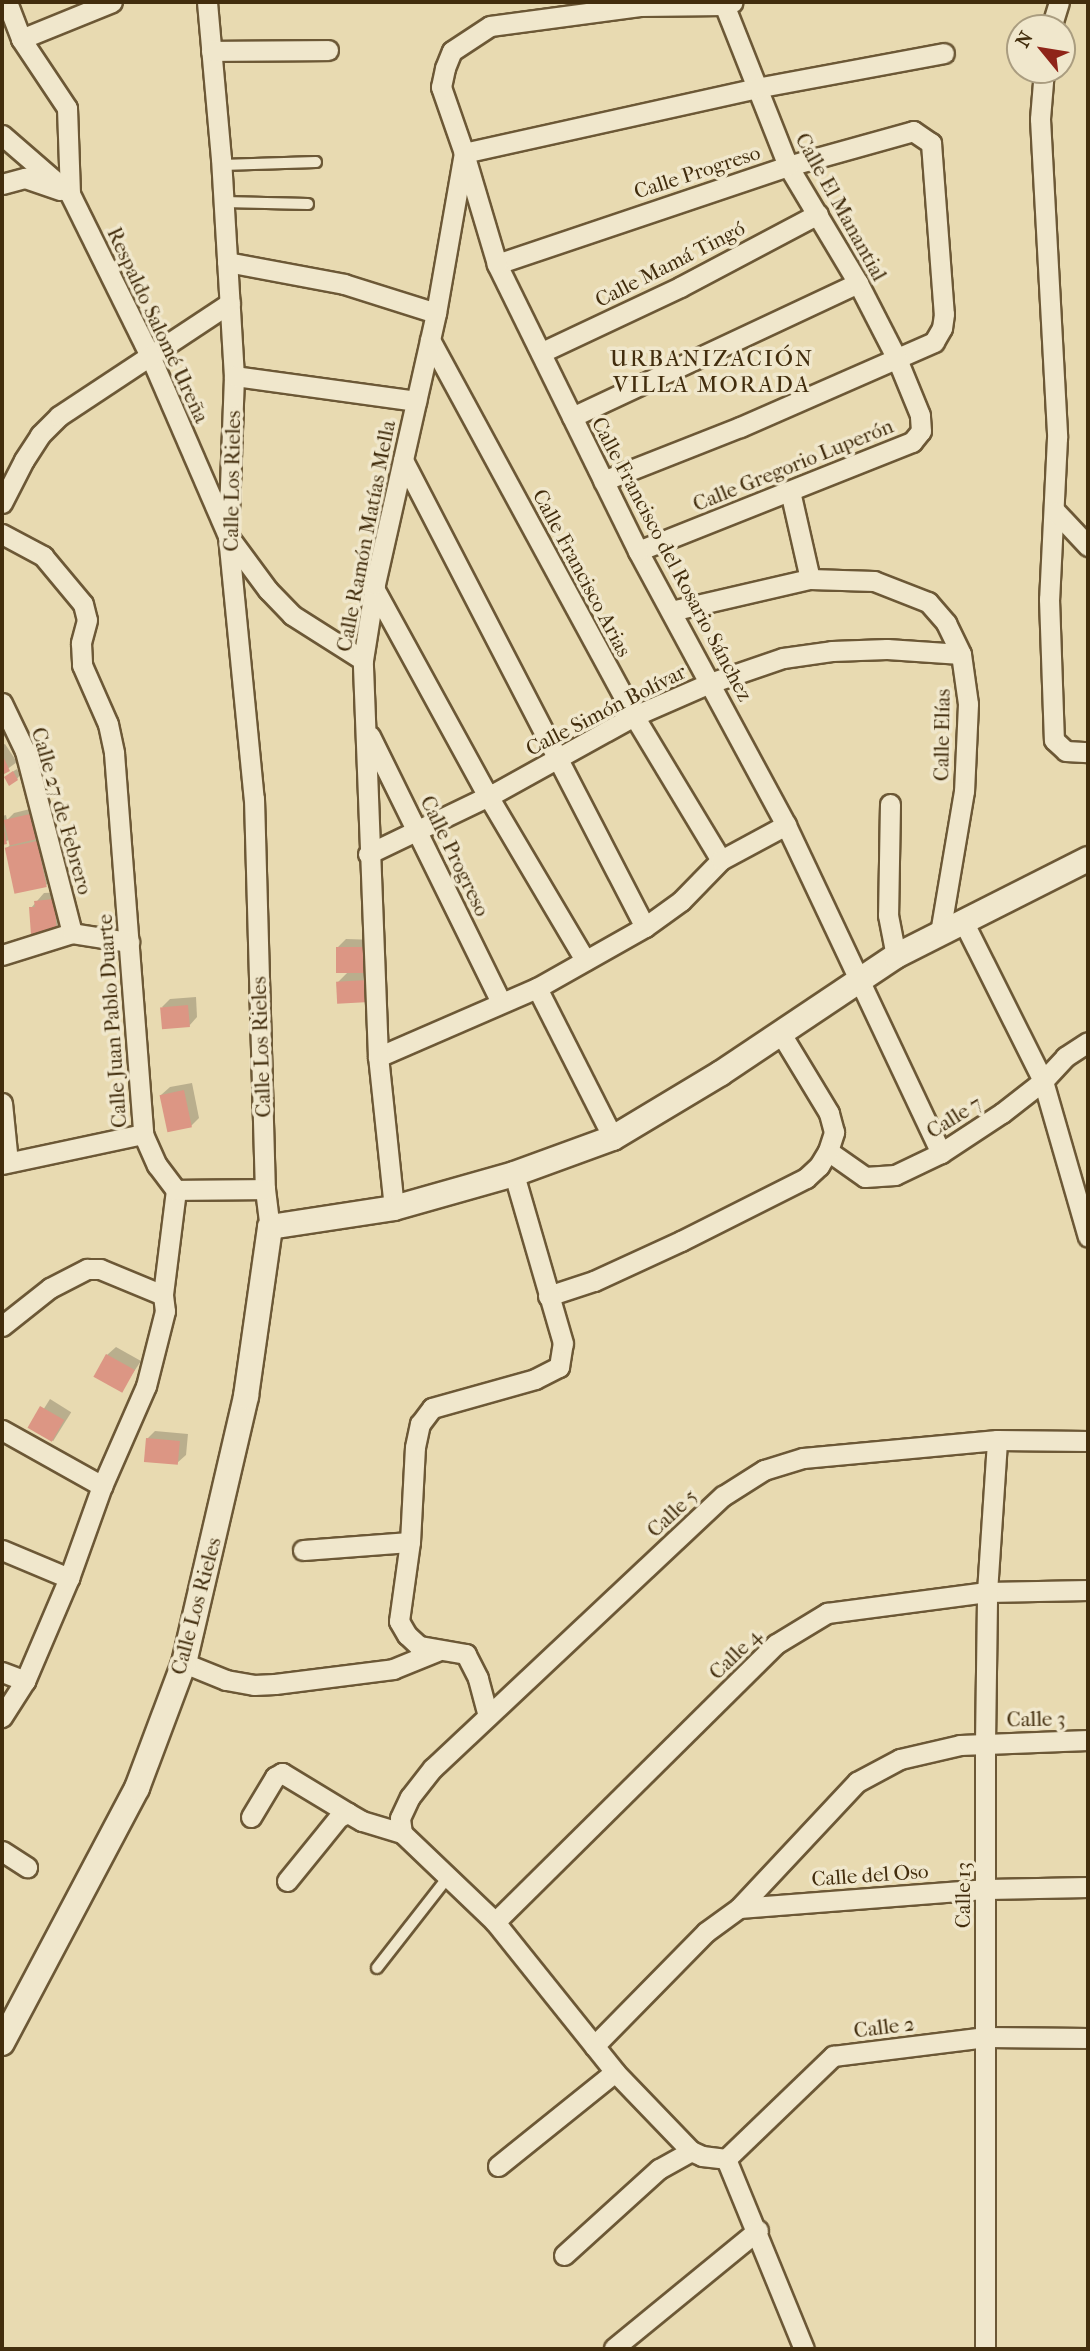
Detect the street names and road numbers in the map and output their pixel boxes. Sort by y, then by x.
street label: Calle El Manantial [790,129,892,285]
street label: Calle Progreso [631,140,763,204]
street label: Calle Mamá Tingó [591,215,749,313]
street label: Respaldo Salomé Ureña [102,223,214,427]
street label: Calle Los Rieles [218,410,246,552]
street label: Calle Francisco del Rosario Sánchez [586,413,758,705]
street label: Calle Gregorio Luperón [689,413,897,517]
street label: Calle Ramón Matías Mella [331,418,401,654]
street label: Calle Francisco Arias [527,485,637,661]
street label: Calle Simón Bolívar [522,659,690,761]
street label: Calle Elías [929,689,955,781]
street label: Calle 27 de Febrero [26,724,98,898]
street label: Calle Progreso [415,791,495,921]
street label: Calle Juan Pablo Duarte [92,913,132,1129]
street label: Calle Los Rieles [246,976,276,1118]
street label: Calle 7 [922,1090,986,1144]
street label: Calle 5 [642,1484,702,1542]
street label: Calle Los Rieles [166,1535,226,1677]
street label: Calle 4 [704,1623,766,1685]
street label: Calle 3 [1006,1706,1066,1732]
street label: Calle del Oso [811,1858,929,1892]
street label: Calle 13 [950,1862,976,1928]
street label: Calle 2 [852,2011,916,2043]

